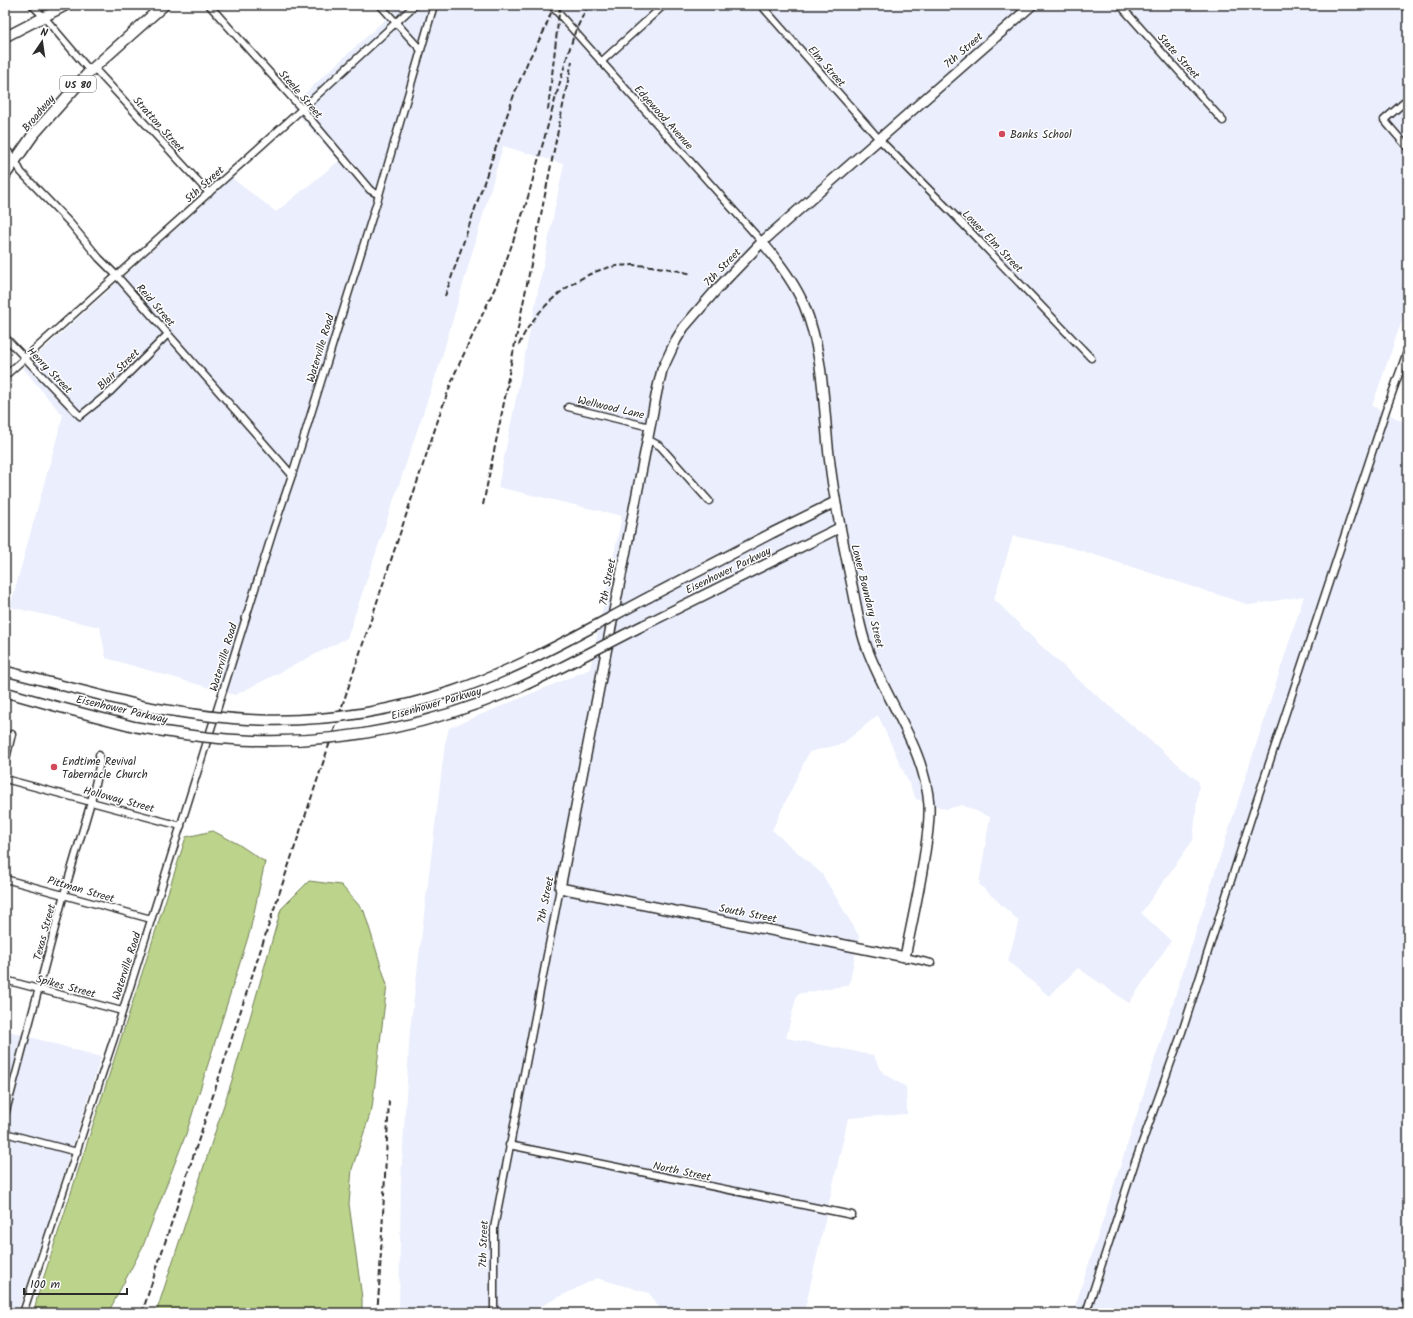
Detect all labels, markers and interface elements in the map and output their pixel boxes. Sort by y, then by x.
north arrow [22,22,62,62]
text: N [39,24,49,43]
street label: 7th Street [940,28,988,73]
street label: State Street [1153,30,1204,84]
street label: Elm Street [803,42,850,92]
street label: Steele Street [274,66,327,124]
road number: US 80 [60,76,96,92]
street label: Edgewood Avenue [629,81,697,154]
street label: Broadway [18,90,60,136]
street label: Stratton Street [128,92,189,157]
place label: Banks School [1010,126,1072,144]
marker: Banks School [997,129,1007,139]
street label: 5th Street [181,161,229,208]
street label: Lower Elm Street [957,206,1028,278]
street label: 7th Street [700,244,746,291]
street label: Reid Street [131,280,180,332]
street label: Waterville Road [302,311,340,385]
street label: Henry Street [22,343,77,399]
street label: Blair Street [93,344,145,395]
street label: Wellwood Lane [576,392,646,424]
street label: Eisenhower Parkway [682,542,775,599]
street label: Lower Boundary Street [845,542,889,651]
street label: 7th Street [595,556,621,607]
street label: Waterville Road [205,620,243,694]
street label: Eisenhower Parkway [389,682,484,725]
street label: Eisenhower Parkway [74,691,170,729]
place label: Endtime Revival Tabernacle Church [62,753,148,784]
marker: Endtime Revival Tabernacle Church [49,762,59,772]
street label: Holloway Street [81,782,157,818]
street label: Pittman Street [45,872,117,908]
street label: 7th Street [533,874,559,925]
street label: South Street [717,900,779,929]
street label: Texas Street [29,901,61,962]
street label: Waterville Road [107,929,147,1003]
street label: Spikes Street [34,970,98,1004]
street label: North Street [651,1157,713,1187]
street label: 7th Street [474,1219,494,1268]
scale bar [24,1270,127,1296]
text: 100 m [30,1275,61,1294]

